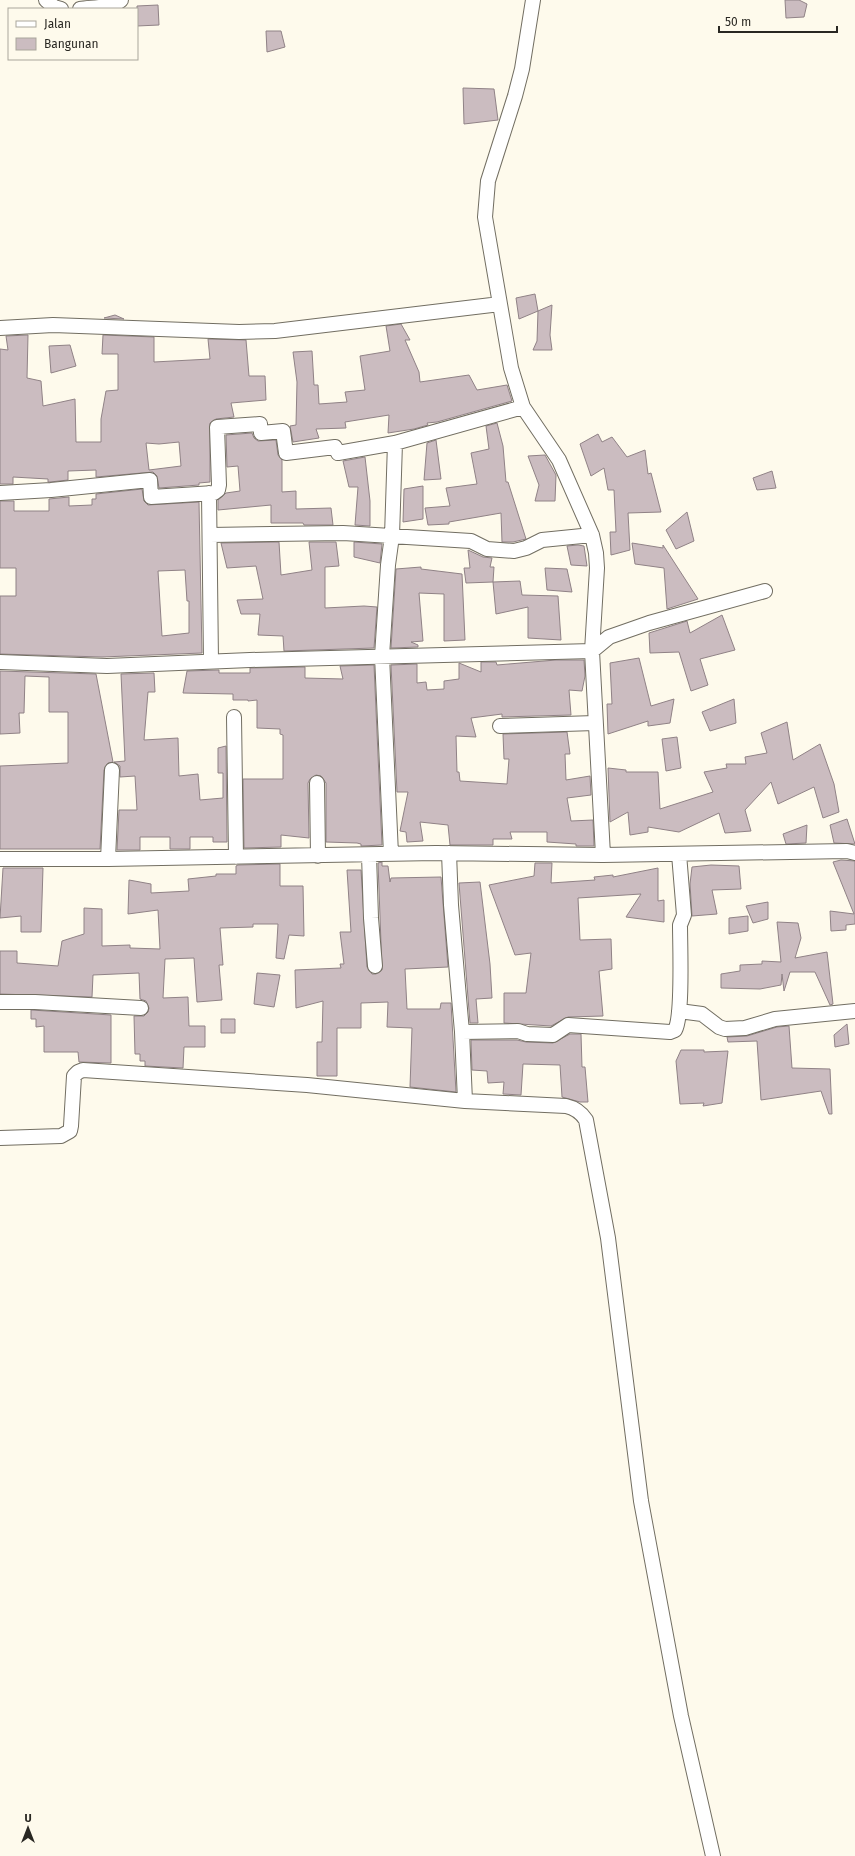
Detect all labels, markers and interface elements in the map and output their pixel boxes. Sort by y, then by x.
legend [8,8,138,60]
scale bar [719,8,837,34]
text: 50 m [725,15,751,29]
text: Jalan [44,17,71,31]
text: Bangunan [44,37,99,51]
north arrow [8,1808,48,1848]
text: U [24,1812,32,1825]

